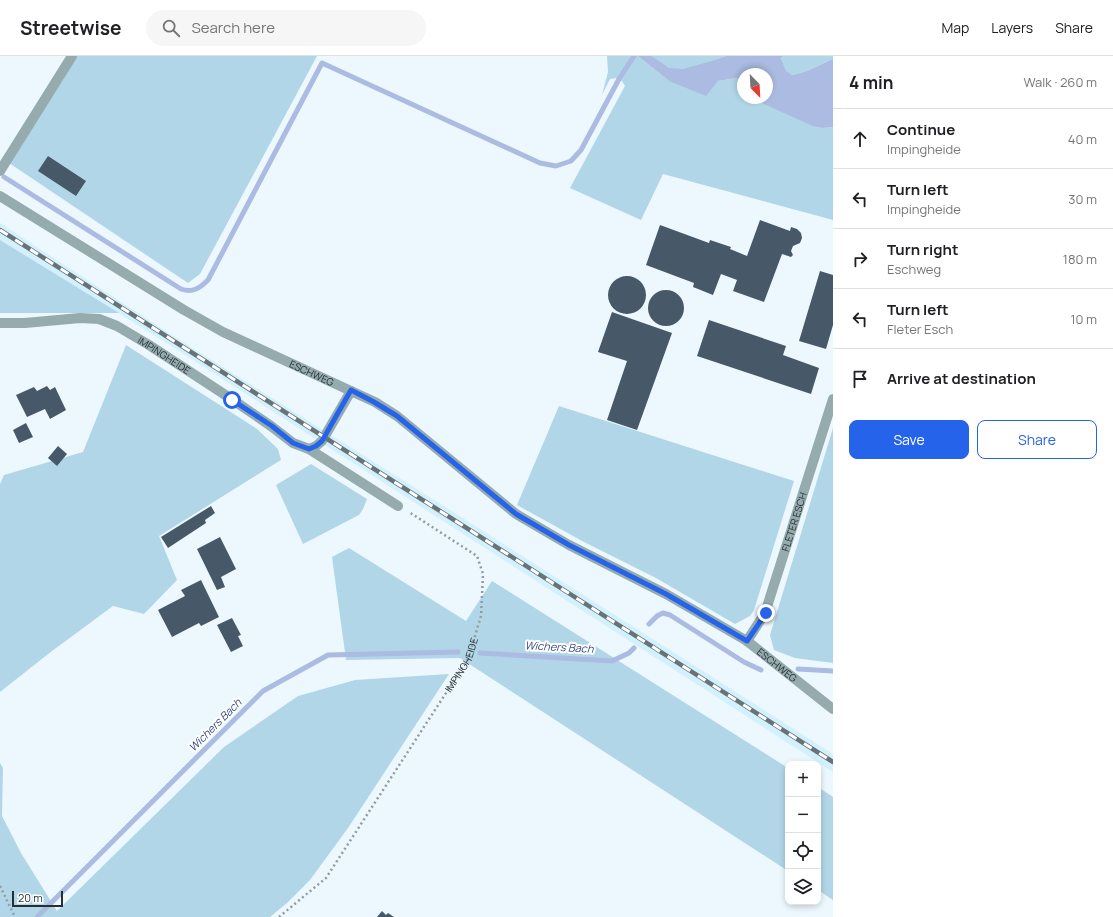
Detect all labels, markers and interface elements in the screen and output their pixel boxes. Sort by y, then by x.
search box [146,10,426,46]
text: Streetwise [20,15,122,41]
icon: search [160,17,182,39]
text: Search here [192,17,275,38]
text: Map [941,18,969,37]
text: Layers [991,18,1033,37]
text: Share [1055,18,1093,37]
north arrow [737,68,773,104]
text: 4 min [849,71,893,94]
text: Walk · 260 m [1024,73,1097,91]
text: Continue [887,119,955,140]
icon: ahead [849,128,871,150]
text: 40 m [1068,130,1097,148]
text: Impingheide [887,140,961,158]
text: Turn left [887,179,949,200]
icon: left [849,188,871,210]
text: 30 m [1068,190,1097,208]
text: Impingheide [887,200,961,218]
text: Turn right [887,239,958,260]
icon: right [849,248,871,270]
text: 180 m [1063,250,1097,268]
text: Eschweg [887,260,941,278]
text: Turn left [887,299,949,320]
icon: left [849,308,871,330]
text: 10 m [1070,310,1097,328]
text: Fleter Esch [887,320,953,338]
street label: IMPINGHEIDE [135,333,194,378]
street label: ESCHWEG [287,357,336,389]
icon: arrive [849,368,871,390]
text: Arrive at destination [887,368,1036,389]
route start [223,391,241,409]
button: Save [849,420,969,459]
button: Share [977,420,1097,459]
street label: FLETER ESCH [778,490,810,553]
route end [757,604,775,622]
street label: IMPINGHEIDE [441,636,481,695]
water label: Wichers Bach [524,637,594,656]
street label: ESCHWEG [754,645,800,685]
water label: Wichers Bach [185,695,245,754]
map controls [785,761,821,905]
button: + [785,761,821,797]
button: − [785,797,821,833]
button: locate [785,833,821,869]
button: layers [785,869,821,905]
scale bar [12,889,63,908]
text: 20 m [18,890,43,905]

